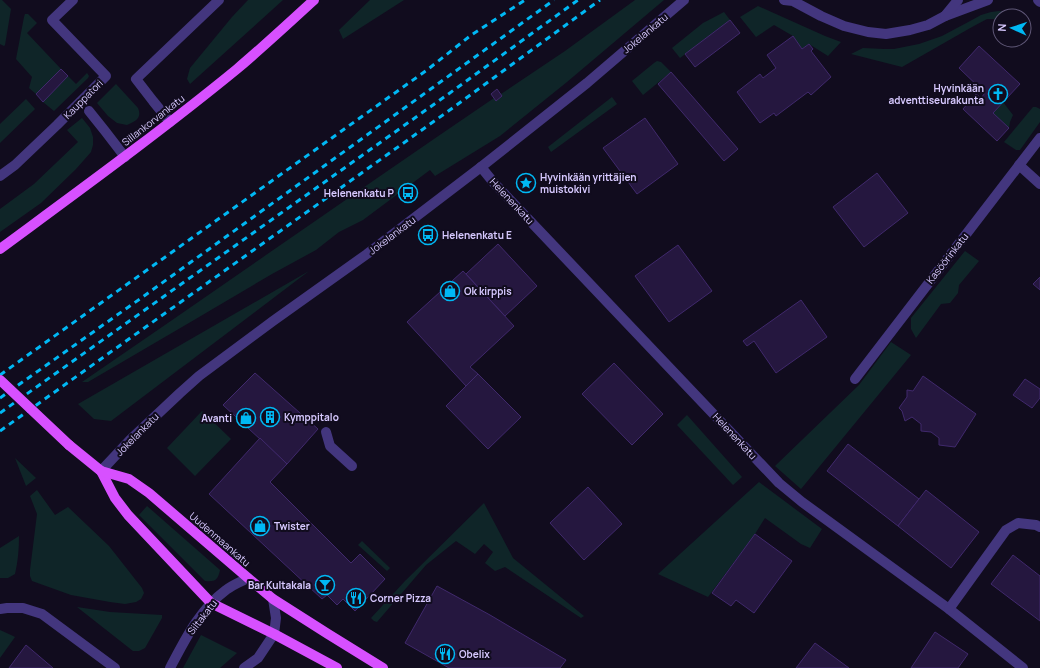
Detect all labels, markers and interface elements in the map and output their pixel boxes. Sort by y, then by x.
north arrow [992,8,1032,48]
street label: Jokelankatu [619,10,671,56]
text: N [994,23,1009,32]
street label: Kauppatori [60,76,106,122]
place label: Hyvinkään adventtiseurakunta [888,81,984,107]
church icon: Hyvinkään adventtiseurakunta [987,83,1009,105]
street label: Sillankorvankatu [119,91,187,149]
place label: Hyvinkään yrittäjien muistokivi [540,170,637,196]
place icon: Hyvinkään yrittäjien muistokivi [515,172,537,194]
street label: Helenenkatu [487,175,537,227]
bus stop icon: Helenenkatu P [397,182,419,204]
place label: Helenenkatu P [324,186,395,200]
street label: Jokelankatu [366,213,418,257]
bus stop icon: Helenenkatu E [417,224,439,246]
place label: Helenenkatu E [442,228,512,242]
street label: Kasöörinkatu [923,230,971,286]
shop icon: Ok kirppis [439,280,461,302]
place label: Ok kirppis [464,284,512,298]
building icon: Kymppitalo [259,406,281,428]
shop icon: Avanti [235,407,257,429]
street label: Jokelankatu [112,409,162,459]
place label: Kymppitalo [284,410,339,424]
street label: Helenenkatu [710,410,760,462]
place label: Avanti [201,411,232,425]
street label: Uudenmaankatu [187,509,254,569]
shop icon: Twister [249,515,271,537]
place label: Twister [274,519,310,533]
bar icon: Bar Kultakala [314,574,336,596]
place label: Bar Kultakala [248,578,311,592]
restaurant icon: Corner Pizza [345,587,367,609]
place label: Corner Pizza [370,591,431,605]
street label: Siltakatu [184,597,220,637]
restaurant icon: Obelix [434,643,456,665]
place label: Obelix [459,647,490,661]

